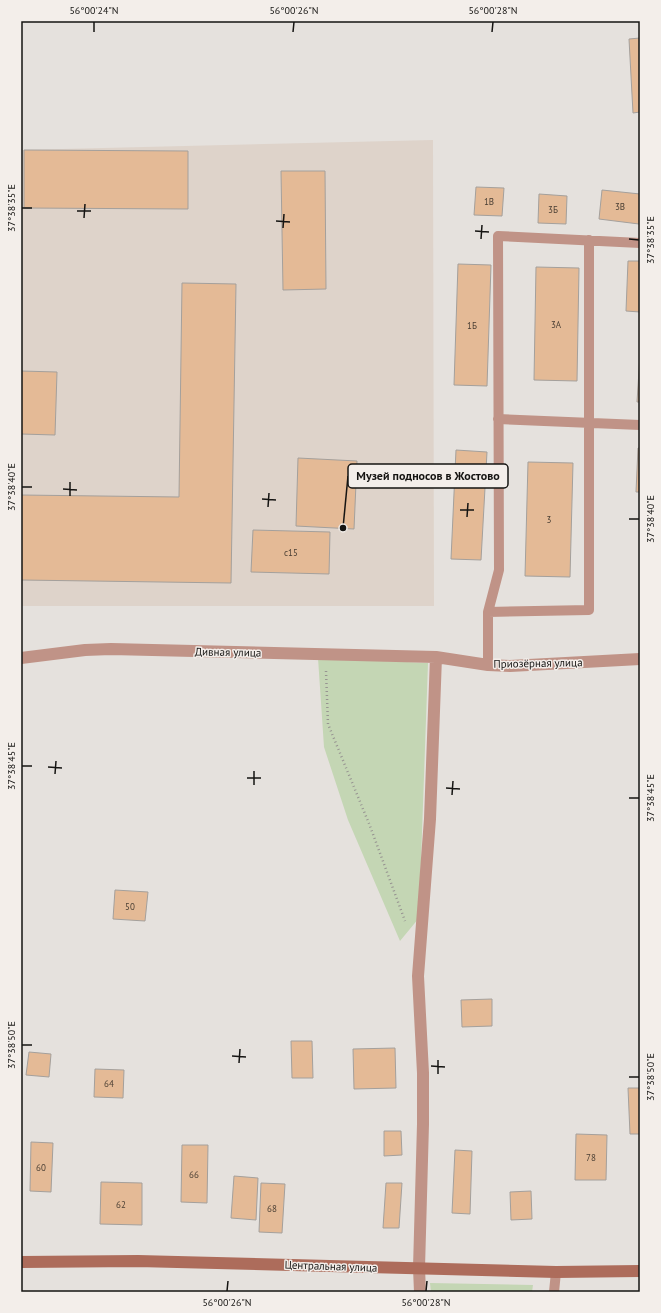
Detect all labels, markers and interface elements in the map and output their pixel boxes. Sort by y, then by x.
text: 56°00'24"N [69,4,119,17]
text: 56°00'26"N [269,4,319,17]
text: 56°00'28"N [468,4,518,17]
text: 37°38'35"E [5,184,18,232]
house number: 1В [484,196,494,207]
house number: 3В [615,201,625,212]
house number: 3Б [548,204,558,215]
text: 37°38'35"E [644,216,657,264]
house number: 3А [551,319,562,330]
house number: 1Б [467,320,477,331]
text: 37°38'40"E [5,463,18,511]
callout: Музей подносов в Жостово [348,464,508,488]
text: Музей подносов в Жостово [356,468,500,483]
text: 37°38'40"E [644,495,657,543]
house number: 3 [547,514,552,525]
house number: с15 [284,547,298,558]
street label: Дивная улица [195,644,261,660]
street label: Приозёрная улица [493,655,583,671]
text: 37°38'45"E [5,742,18,790]
text: 37°38'45"E [644,774,657,822]
house number: 50 [125,901,135,912]
text: 37°38'50"E [5,1021,18,1069]
text: 37°38'50"E [644,1053,657,1101]
house number: 64 [104,1078,114,1089]
house number: 78 [586,1152,596,1163]
house number: 60 [36,1162,46,1173]
house number: 66 [189,1169,199,1180]
house number: 62 [116,1199,126,1210]
house number: 68 [267,1203,277,1214]
street label: Центральная улица [284,1257,378,1275]
text: 56°00'26"N [202,1296,252,1309]
text: 56°00'28"N [401,1296,451,1309]

